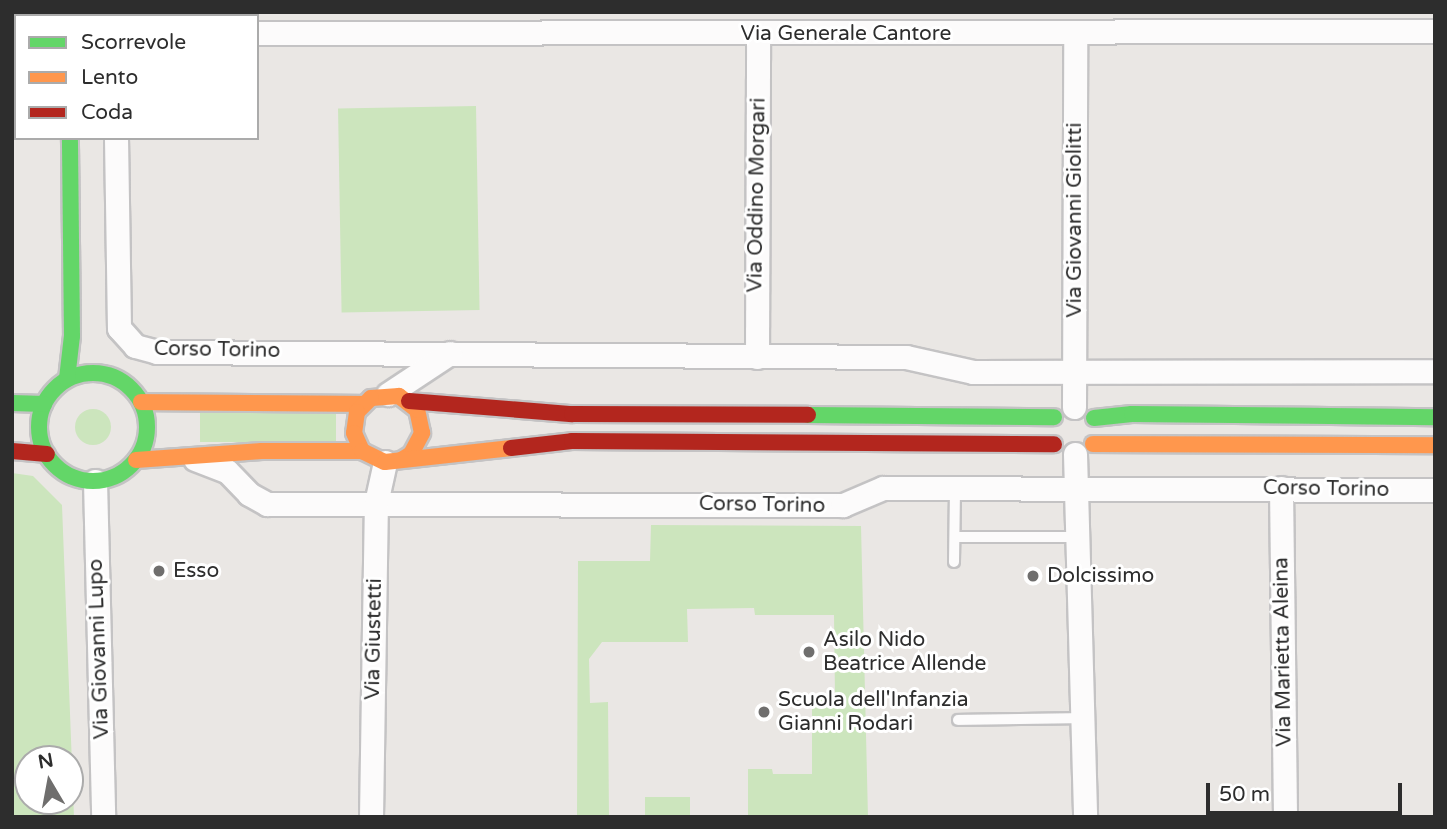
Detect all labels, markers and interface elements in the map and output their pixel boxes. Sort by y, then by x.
legend [14,14,259,140]
street label: Via Generale Cantore [741,21,951,47]
text: Scorrevole [81,30,186,55]
text: Lento [81,65,138,90]
street label: Via Oddino Morgari [743,97,771,293]
text: Coda [81,100,133,125]
street label: Via Giovanni Giolitti [1062,122,1088,318]
street label: Corso Torino [154,336,280,364]
street label: Corso Torino [1263,475,1389,503]
street label: Corso Torino [699,491,825,519]
street label: Via Marietta Aleina [1269,557,1297,747]
street label: Via Giovanni Lupo [83,558,115,740]
place label: Esso [173,558,219,584]
marker: Esso [151,563,167,579]
place label: Dolcissimo [1047,563,1154,589]
marker: Dolcissimo [1025,568,1041,584]
street label: Via Giustetti [360,578,388,700]
place label: Asilo Nido Beatrice Allende [823,627,986,677]
marker: Asilo Nido Beatrice Allende [801,644,817,660]
place label: Scuola dell'Infanzia Gianni Rodari [778,687,968,737]
marker: Scuola dell'Infanzia Gianni Rodari [756,704,772,720]
north arrow [14,745,84,815]
text: N [36,749,55,773]
scale bar [1209,770,1405,814]
text: 50 m [1219,782,1270,807]

